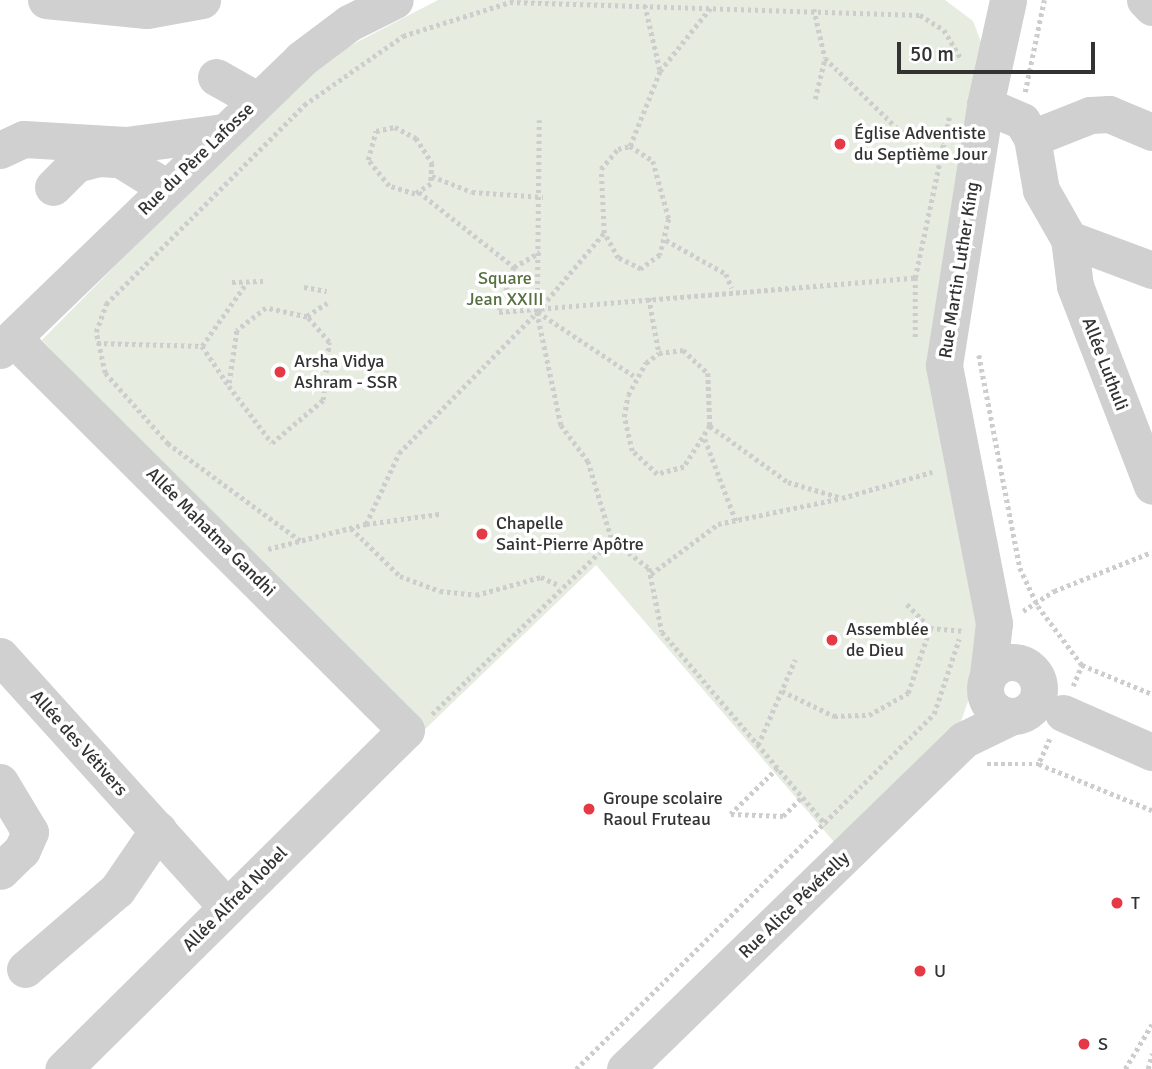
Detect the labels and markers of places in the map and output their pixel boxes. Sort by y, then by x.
place label: Église Adventiste du Septième Jour [854,123,987,166]
marker: Église Adventiste du Septième Jour [832,136,848,152]
place label: Arsha Vidya Ashram - SSR [294,351,398,394]
marker: Arsha Vidya Ashram - SSR [272,364,288,380]
place label: Chapelle Saint-Pierre Apôtre [496,513,644,556]
marker: Chapelle Saint-Pierre Apôtre [474,526,490,542]
place label: Assemblée de Dieu [846,619,929,662]
marker: Assemblée de Dieu [824,632,840,648]
place label: Groupe scolaire Raoul Fruteau [603,788,723,830]
marker: Groupe scolaire Raoul Fruteau [581,801,597,817]
place label: T [1131,892,1140,914]
marker: T [1109,895,1125,911]
place label: U [934,960,946,982]
marker: U [912,963,928,979]
place label: S [1098,1033,1108,1055]
marker: S [1076,1036,1092,1052]

